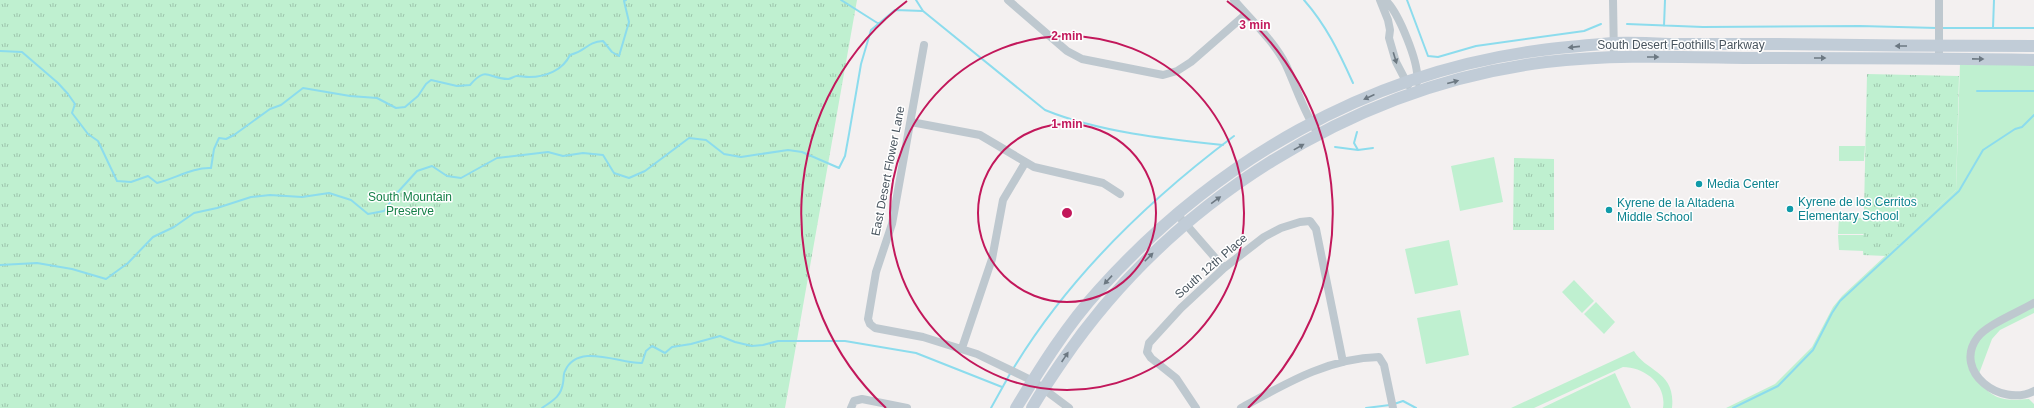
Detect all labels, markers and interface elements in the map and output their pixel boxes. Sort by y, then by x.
text: 3 min [1239,18,1271,32]
text: 2 min [1051,29,1083,43]
street label: South Desert Foothills Parkway [1597,38,1765,52]
one-way arrow [1894,43,1907,49]
one-way arrow [1568,44,1581,50]
one-way arrow [1392,52,1398,64]
one-way arrow [1647,54,1660,60]
one-way arrow [1814,55,1827,61]
one-way arrow [1972,56,1985,62]
one-way arrow [1447,79,1459,85]
one-way arrow [1362,94,1374,100]
street label: East Desert Flower Lane [869,105,908,237]
text: 1 min [1051,117,1083,131]
one-way arrow [1293,143,1304,150]
place label: Media Center [1707,177,1779,191]
marker: Media Center [1694,179,1704,189]
park label: South Mountain Preserve [368,190,452,218]
place label: Kyrene de los Cerritos Elementary School [1798,195,1917,223]
one-way arrow [1211,196,1221,204]
place label: Kyrene de la Altadena Middle School [1617,196,1735,224]
marker: Kyrene de los Cerritos Elementary School [1785,204,1795,214]
marker: Kyrene de la Altadena Middle School [1604,205,1614,215]
centre of rings [1060,206,1074,220]
street label: South 12th Place [1172,231,1250,301]
one-way arrow [1144,252,1154,262]
one-way arrow [1104,275,1113,285]
one-way arrow [1061,351,1069,362]

